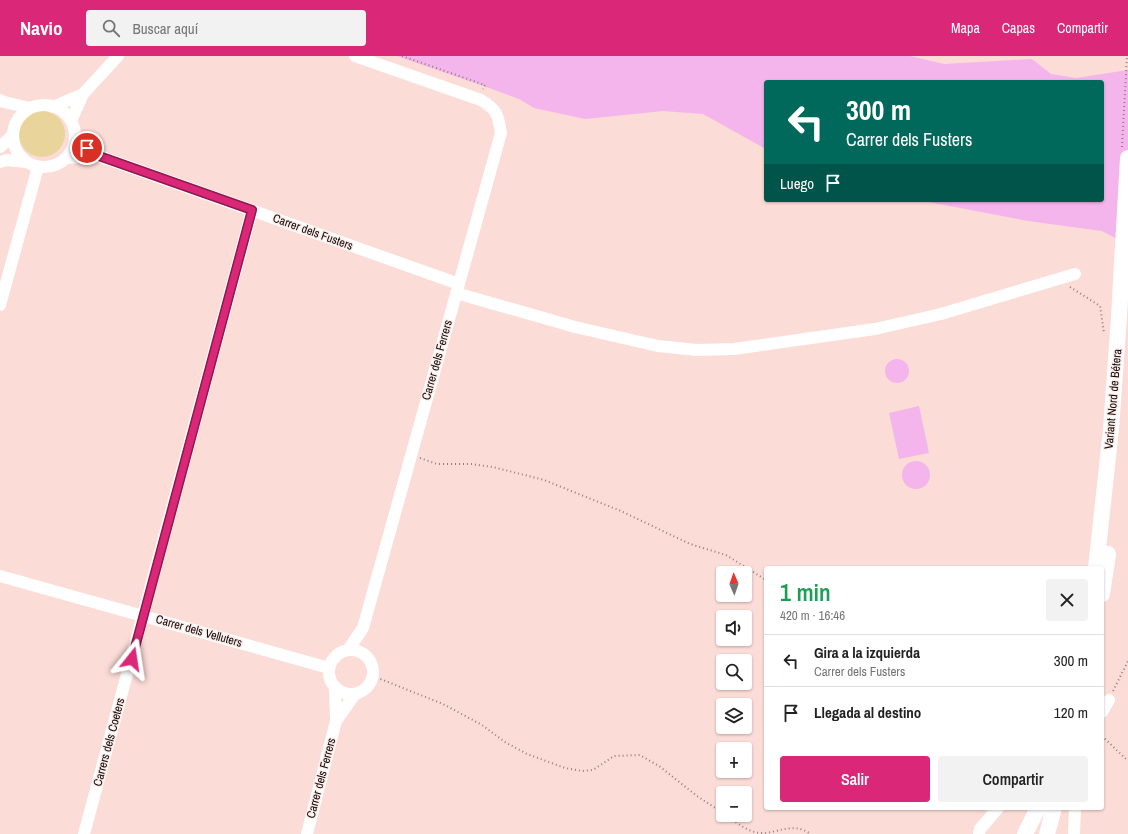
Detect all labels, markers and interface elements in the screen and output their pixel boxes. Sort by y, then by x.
search box [86,10,366,46]
text: Navio [20,15,62,41]
icon: search [100,17,122,39]
text: Buscar aquí [132,18,198,39]
text: Mapa [951,19,980,37]
text: Capas [1002,19,1035,37]
text: Compartir [1057,19,1108,37]
text: 300 m [846,91,911,129]
icon: left [780,96,832,148]
text: Carrer dels Fusters [846,127,972,152]
pin [70,131,104,165]
icon: arrive [76,137,98,159]
icon: arrive [822,172,844,194]
text: Luego [780,173,814,194]
street label: Carrer dels Fusters [271,210,355,254]
street label: Carrer dels Ferrers [418,318,456,402]
street label: Variant Nord de Bétera [1101,348,1125,450]
north arrow [716,566,752,602]
map controls [716,566,752,822]
text: 1 min [780,576,831,608]
button: close [1046,579,1088,621]
text: 420 m · 16:46 [780,607,845,624]
button: sound [716,610,752,646]
street label: Carrer dels Velluters [154,611,244,651]
position arrow [111,638,153,680]
text: Gira a la izquierda [814,642,920,663]
icon: left [780,650,802,672]
text: 300 m [1054,650,1088,671]
button: search [716,654,752,690]
text: Carrer dels Fusters [814,663,905,680]
street label: Carrers dels Coeters [90,696,128,788]
button: layers [716,698,752,734]
icon: arrive [780,702,802,724]
text: Llegada al destino [814,702,921,723]
text: 120 m [1054,702,1088,723]
street label: Carrer dels Ferrers [303,736,339,820]
button: + [716,742,752,778]
button: Salir [780,756,930,802]
button: Compartir [938,756,1088,802]
button: − [716,786,752,822]

